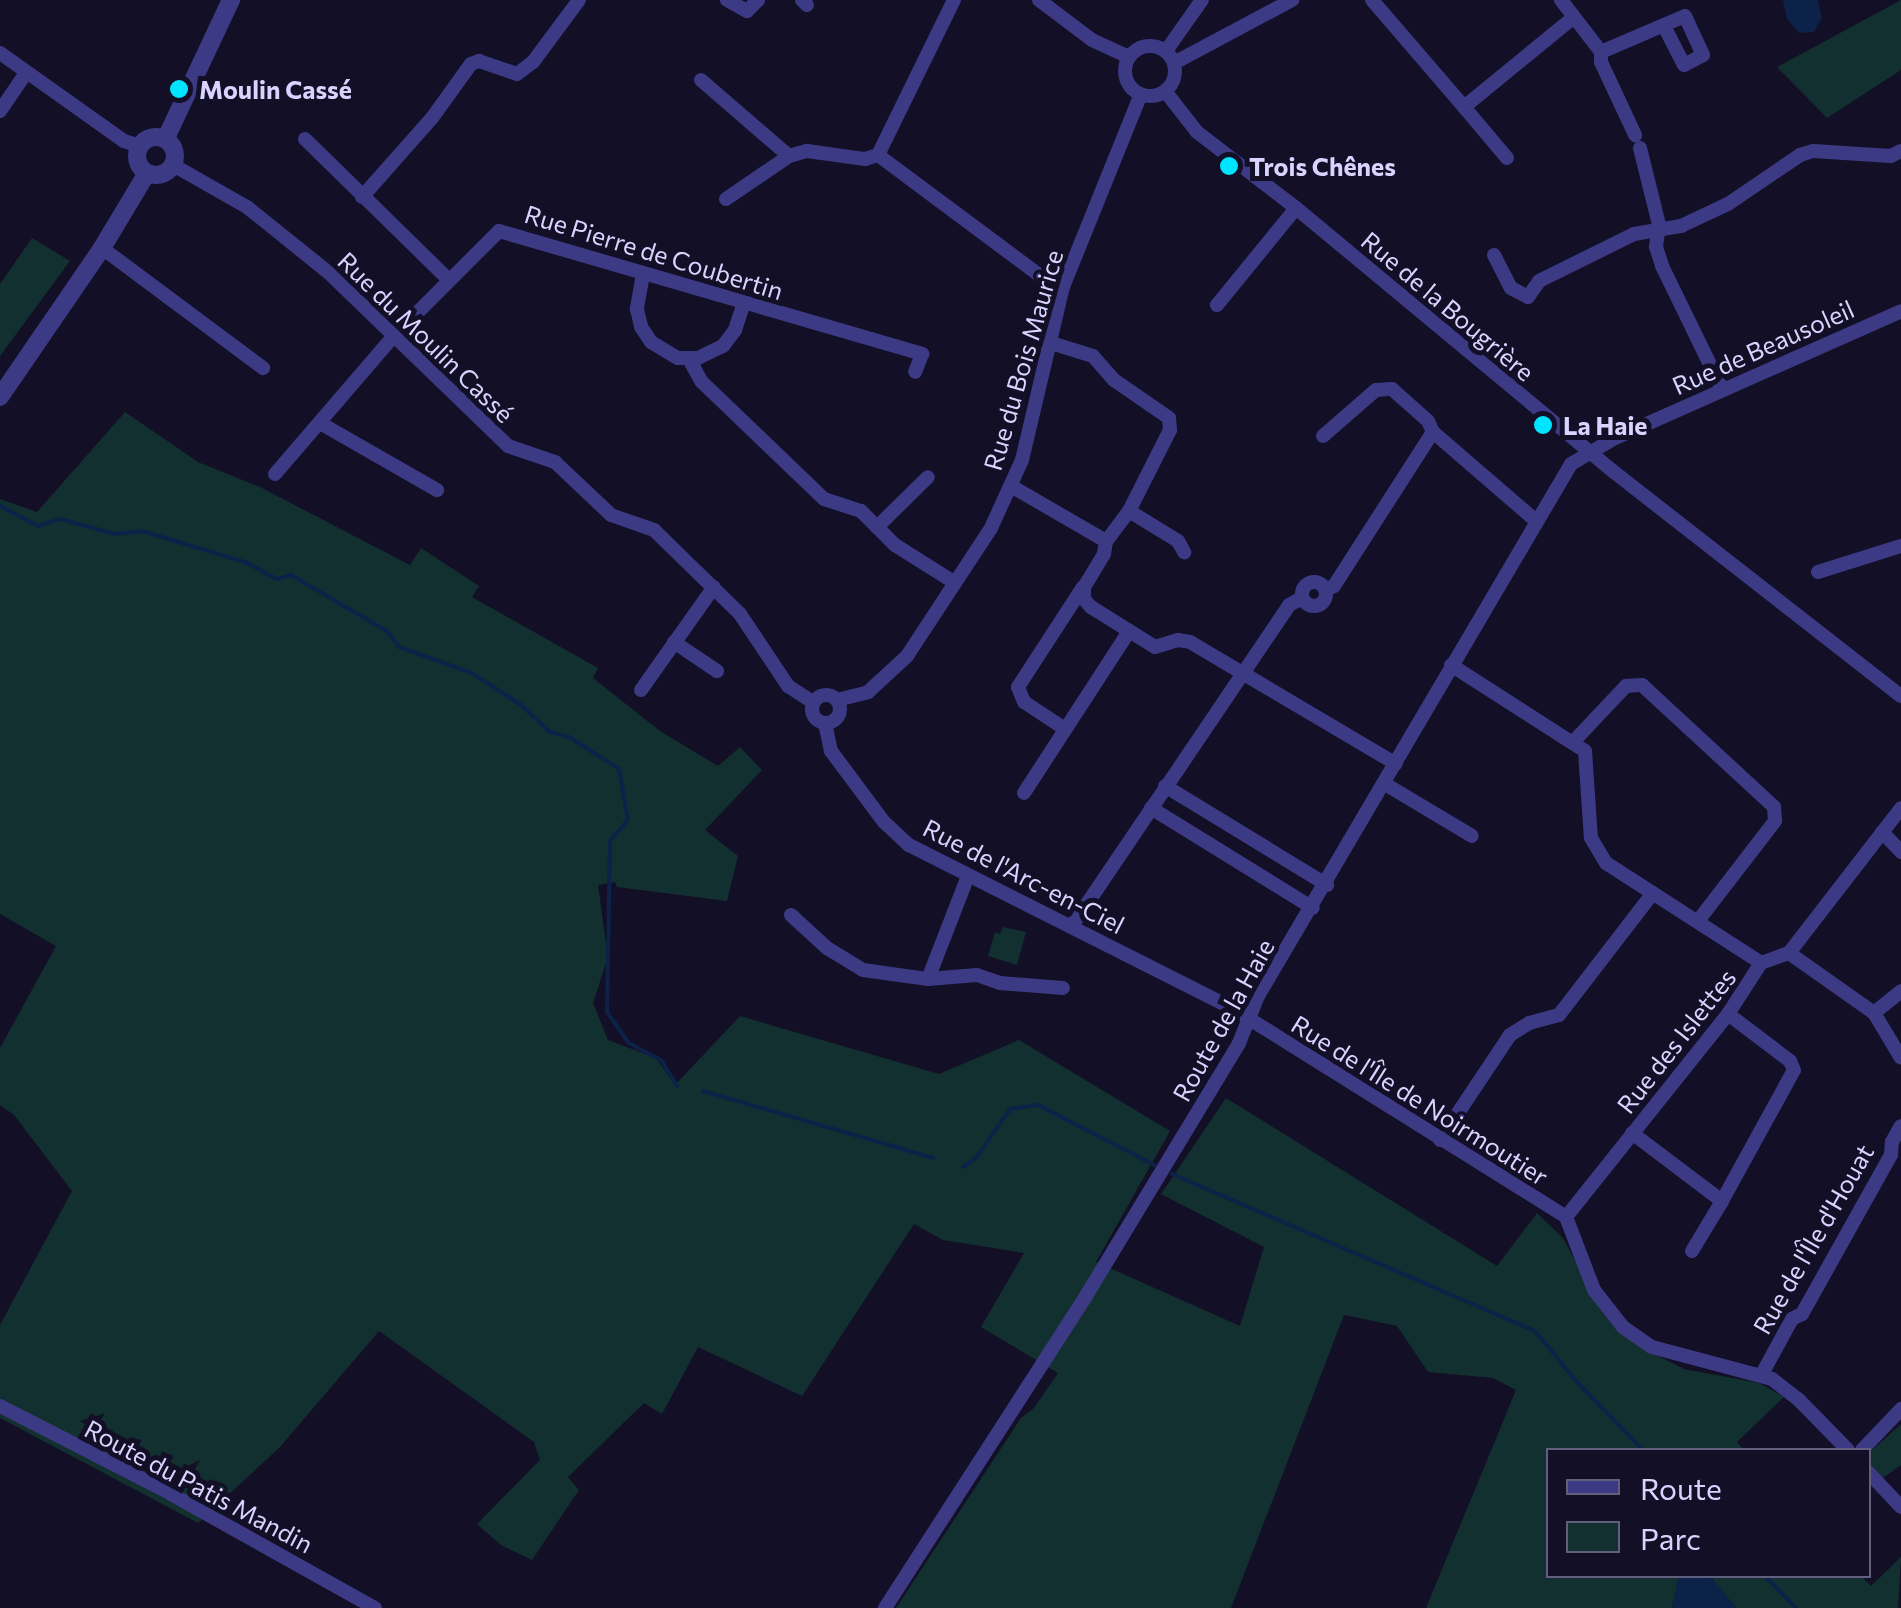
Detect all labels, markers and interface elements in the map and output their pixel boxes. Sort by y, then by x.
place label: Moulin Cassé [199,74,352,104]
marker: Moulin Cassé [168,78,190,100]
place label: Trois Chênes [1249,151,1396,181]
marker: Trois Chênes [1218,155,1240,177]
street label: Rue Pierre de Coubertin [521,198,787,306]
street label: Rue de la Bougrière [1356,225,1540,387]
street label: Rue du Moulin Cassé [332,245,520,429]
street label: Rue du Bois Maurice [977,246,1069,474]
street label: Rue de Beausoleil [1667,293,1859,401]
place label: La Haie [1563,410,1648,440]
marker: La Haie [1532,414,1554,436]
street label: Rue de l'Arc-en-Ciel [918,812,1130,940]
street label: Route de la Haie [1166,934,1280,1106]
street label: Rue des Islettes [1610,963,1742,1119]
street label: Rue de l'Île de Noirmoutier [1286,1009,1554,1191]
street label: Rue de l'Île d'Houat [1746,1139,1880,1339]
street label: Route du Patis Mandin [80,1413,318,1559]
legend [1546,1448,1871,1578]
text: Route [1640,1469,1722,1506]
text: Parc [1640,1519,1701,1556]

